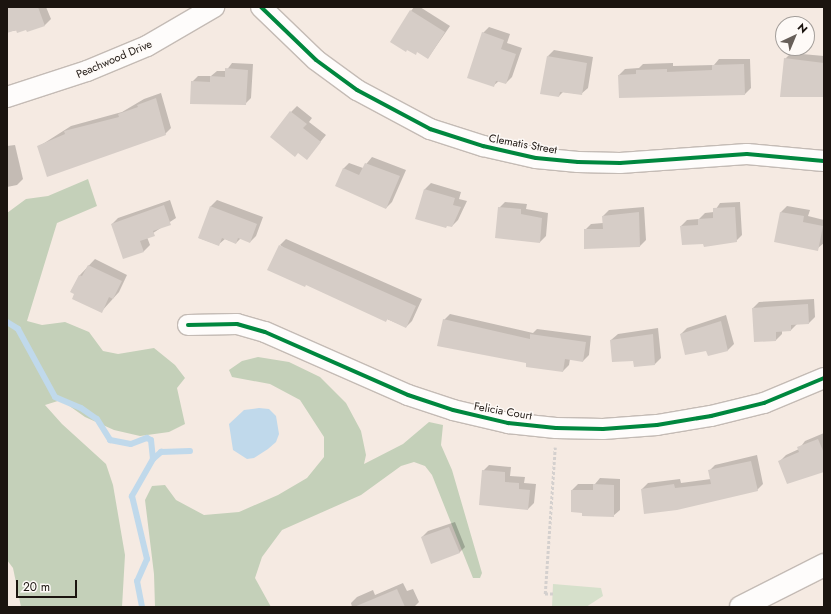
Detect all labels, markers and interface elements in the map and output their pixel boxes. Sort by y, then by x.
north arrow [775,16,815,56]
text: N [794,19,811,37]
street label: Peachwood Drive [74,37,154,81]
street label: Clematis Street [488,132,558,156]
street label: Felicia Court [473,399,533,423]
scale bar [18,572,79,598]
text: 20 m [23,578,50,596]

